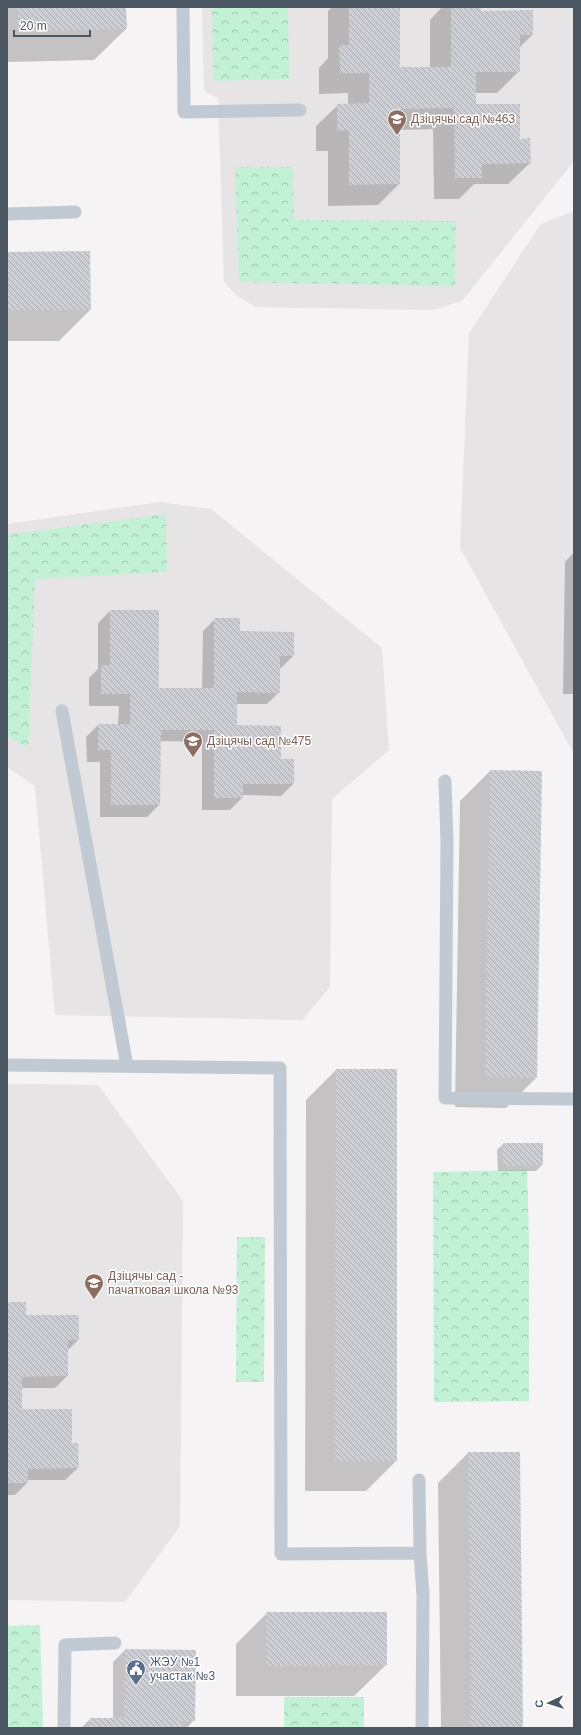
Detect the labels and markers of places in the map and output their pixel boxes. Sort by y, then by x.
school or university icon: Дзіцячы сад №463 [386,108,408,136]
place label: Дзіцячы сад №463 [411,112,516,126]
school or university icon: Дзіцячы сад №475 [182,730,204,758]
place label: Дзіцячы сад №475 [207,734,312,748]
place label: Дзіцячы сад - пачатковая школа №93 [108,1269,239,1297]
school or university icon: Дзіцячы сад - пачатковая школа №93 [83,1272,105,1300]
place label: ЖЭУ №1 участак №3 [150,1655,215,1683]
public building icon: ЖЭУ №1 участак №3 [125,1658,147,1686]

